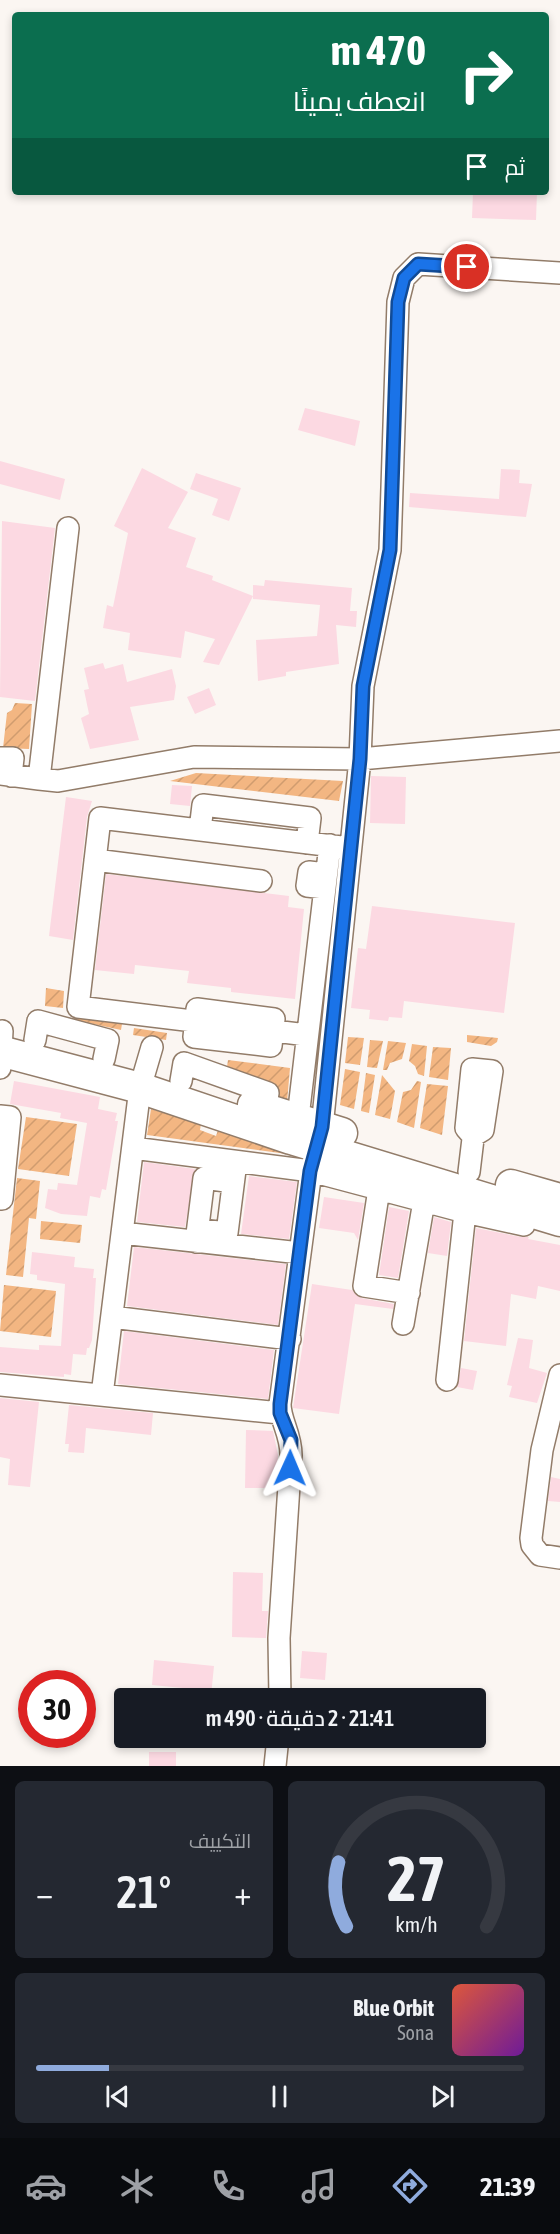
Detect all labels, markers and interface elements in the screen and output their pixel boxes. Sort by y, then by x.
text: 470 m [331,26,426,74]
icon: right [447,36,525,114]
text: انعطف يمينًا [293,86,426,117]
icon: arrive [460,150,493,183]
text: ثم [505,154,525,180]
pin [441,241,492,292]
icon: arrive [450,250,483,283]
position arrow [258,1436,322,1500]
speed limit sign: 30 [18,1670,96,1748]
text: 21:41 · 2 دقيقة · 490 m [206,1705,394,1731]
text: التكييف [189,1829,252,1852]
text: 27 [387,1843,446,1914]
text: 21° [116,1866,171,1918]
text: − [36,1874,53,1912]
text: + [234,1874,251,1912]
text: km/h [395,1912,438,1937]
text: Blue Orbit [353,1995,434,2021]
text: Sona [397,2021,434,2044]
icon: previous [101,2080,134,2113]
icon: pause [263,2080,296,2113]
icon: next [426,2080,459,2113]
icon: car [25,2165,67,2207]
icon: climate [116,2165,158,2207]
icon: phone [207,2165,249,2207]
icon: music [298,2165,340,2207]
icon: directions [389,2165,431,2207]
text: 21:39 [480,2171,535,2202]

